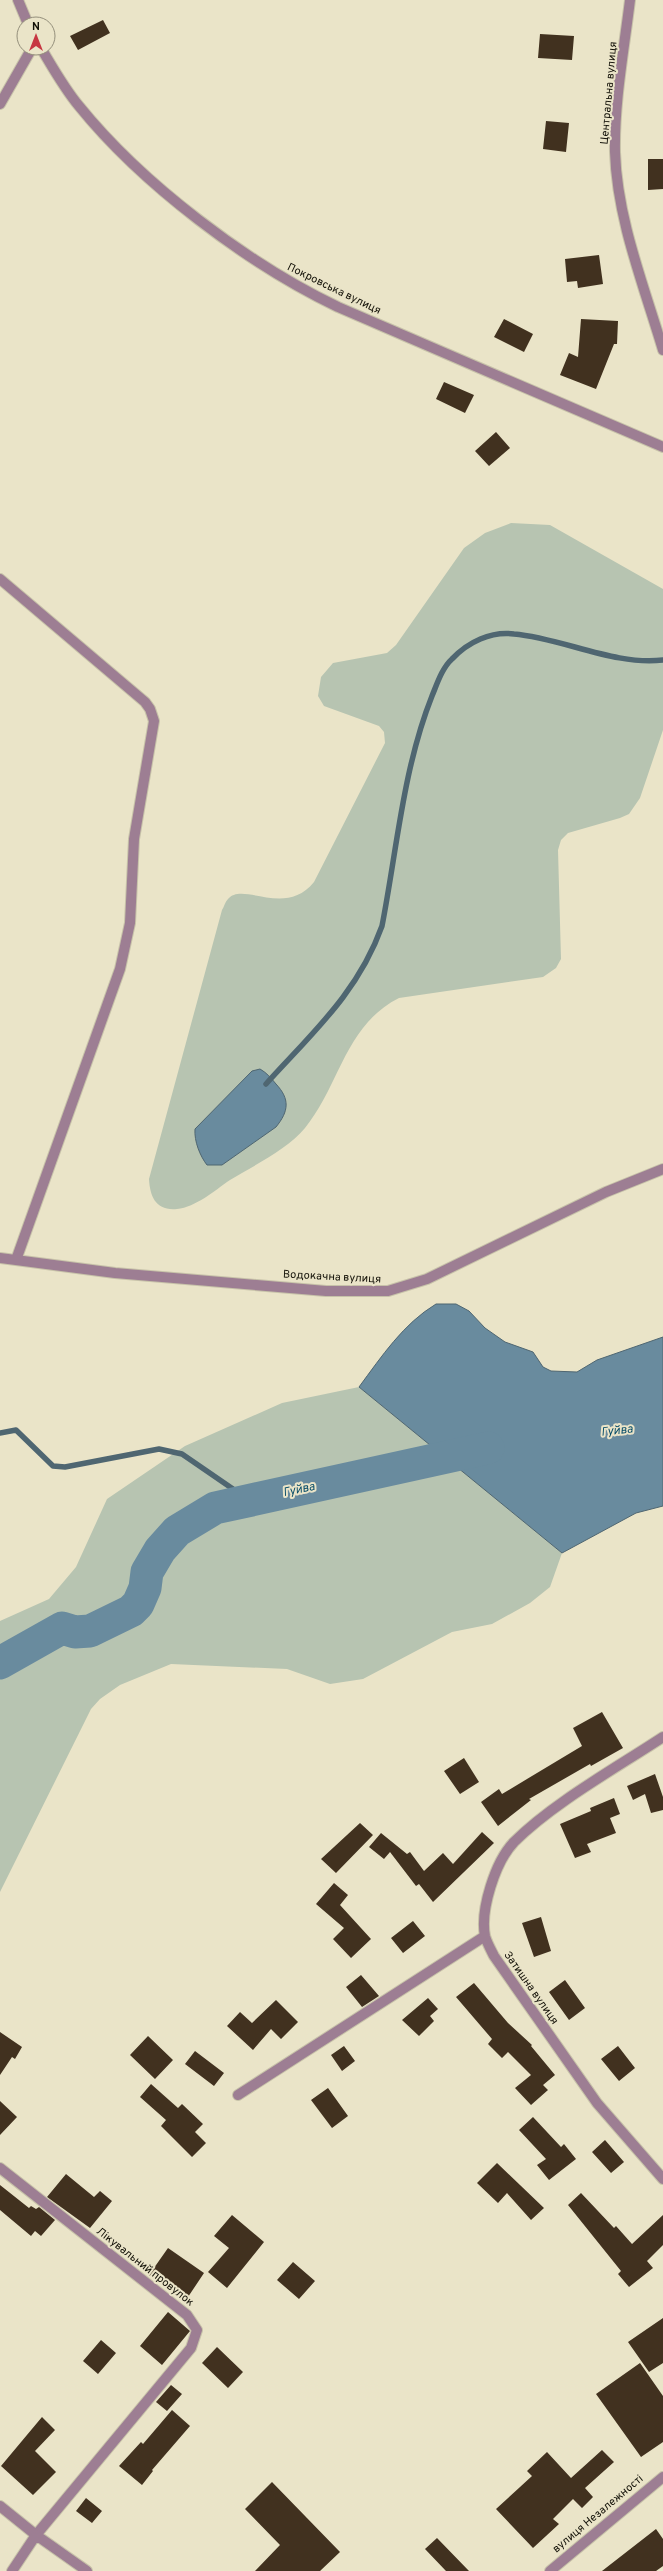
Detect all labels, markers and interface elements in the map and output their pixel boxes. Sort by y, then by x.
north arrow [16,16,56,56]
text: N [32,20,40,34]
street label: Центральна вулиця [598,41,620,145]
street label: Покровська вулиця [285,260,383,318]
street label: Водокачна вулиця [283,1267,381,1287]
water label: Гуйва [600,1421,634,1441]
water label: Гуйва [282,1479,317,1501]
street label: Затишна вулиця [501,1949,561,2027]
street label: Лікувальний провулок [93,2224,197,2310]
street label: вулиця Незалежності [550,2472,646,2556]

